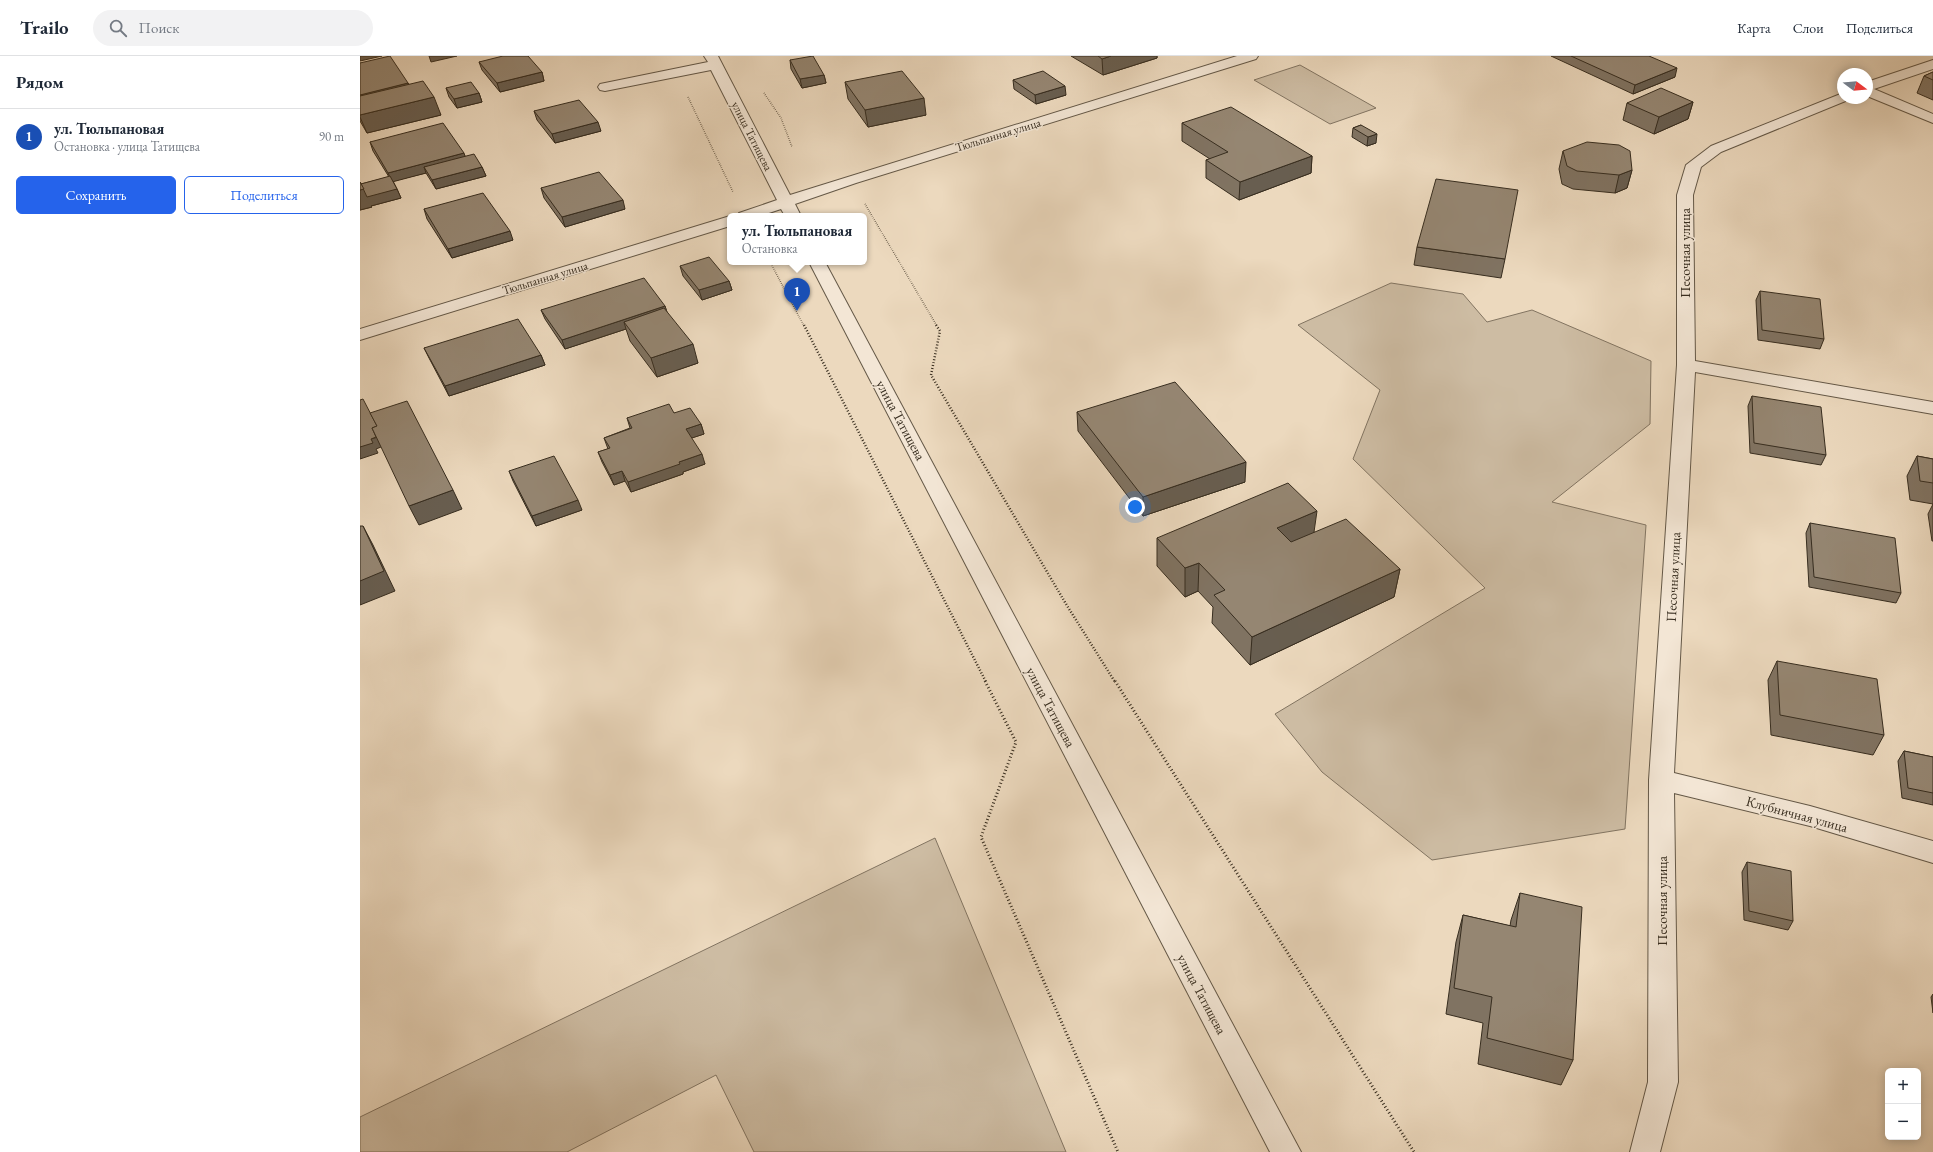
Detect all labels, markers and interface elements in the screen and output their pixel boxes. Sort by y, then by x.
search box [93,10,373,46]
text: Trailo [20,15,69,40]
icon: search [107,17,129,39]
text: Поиск [139,18,179,37]
text: Карта [1737,19,1771,37]
text: Слои [1793,19,1824,37]
text: Поделиться [1846,19,1913,37]
north arrow [1837,68,1873,104]
text: Рядом [16,71,64,93]
street label: улица Татищева [728,98,776,174]
street label: Тюльпанная улица [953,114,1043,156]
text: ул. Тюльпановая [54,119,164,138]
text: 1 [26,128,32,145]
text: 90 m [319,128,344,145]
text: Остановка · улица Татищева [54,138,200,155]
button: Сохранить [16,176,176,214]
button: Поделиться [184,176,344,214]
street label: Песочная улица [1676,208,1694,298]
popup [727,213,867,265]
text: ул. Тюльпановая [742,221,852,240]
text: Остановка [742,240,797,257]
street label: Тюльпанная улица [500,257,590,299]
pin: 1 [784,278,810,311]
street label: улица Татищева [872,377,930,464]
your location [1125,497,1145,517]
street label: Песочная улица [1662,531,1684,622]
street label: улица Татищева [1022,664,1080,751]
street label: Клубничная улица [1744,792,1850,836]
street label: Песочная улица [1653,856,1671,946]
street label: улица Татищева [1173,951,1231,1038]
map controls [1885,1068,1921,1140]
button: + [1885,1068,1921,1104]
button: − [1885,1104,1921,1140]

